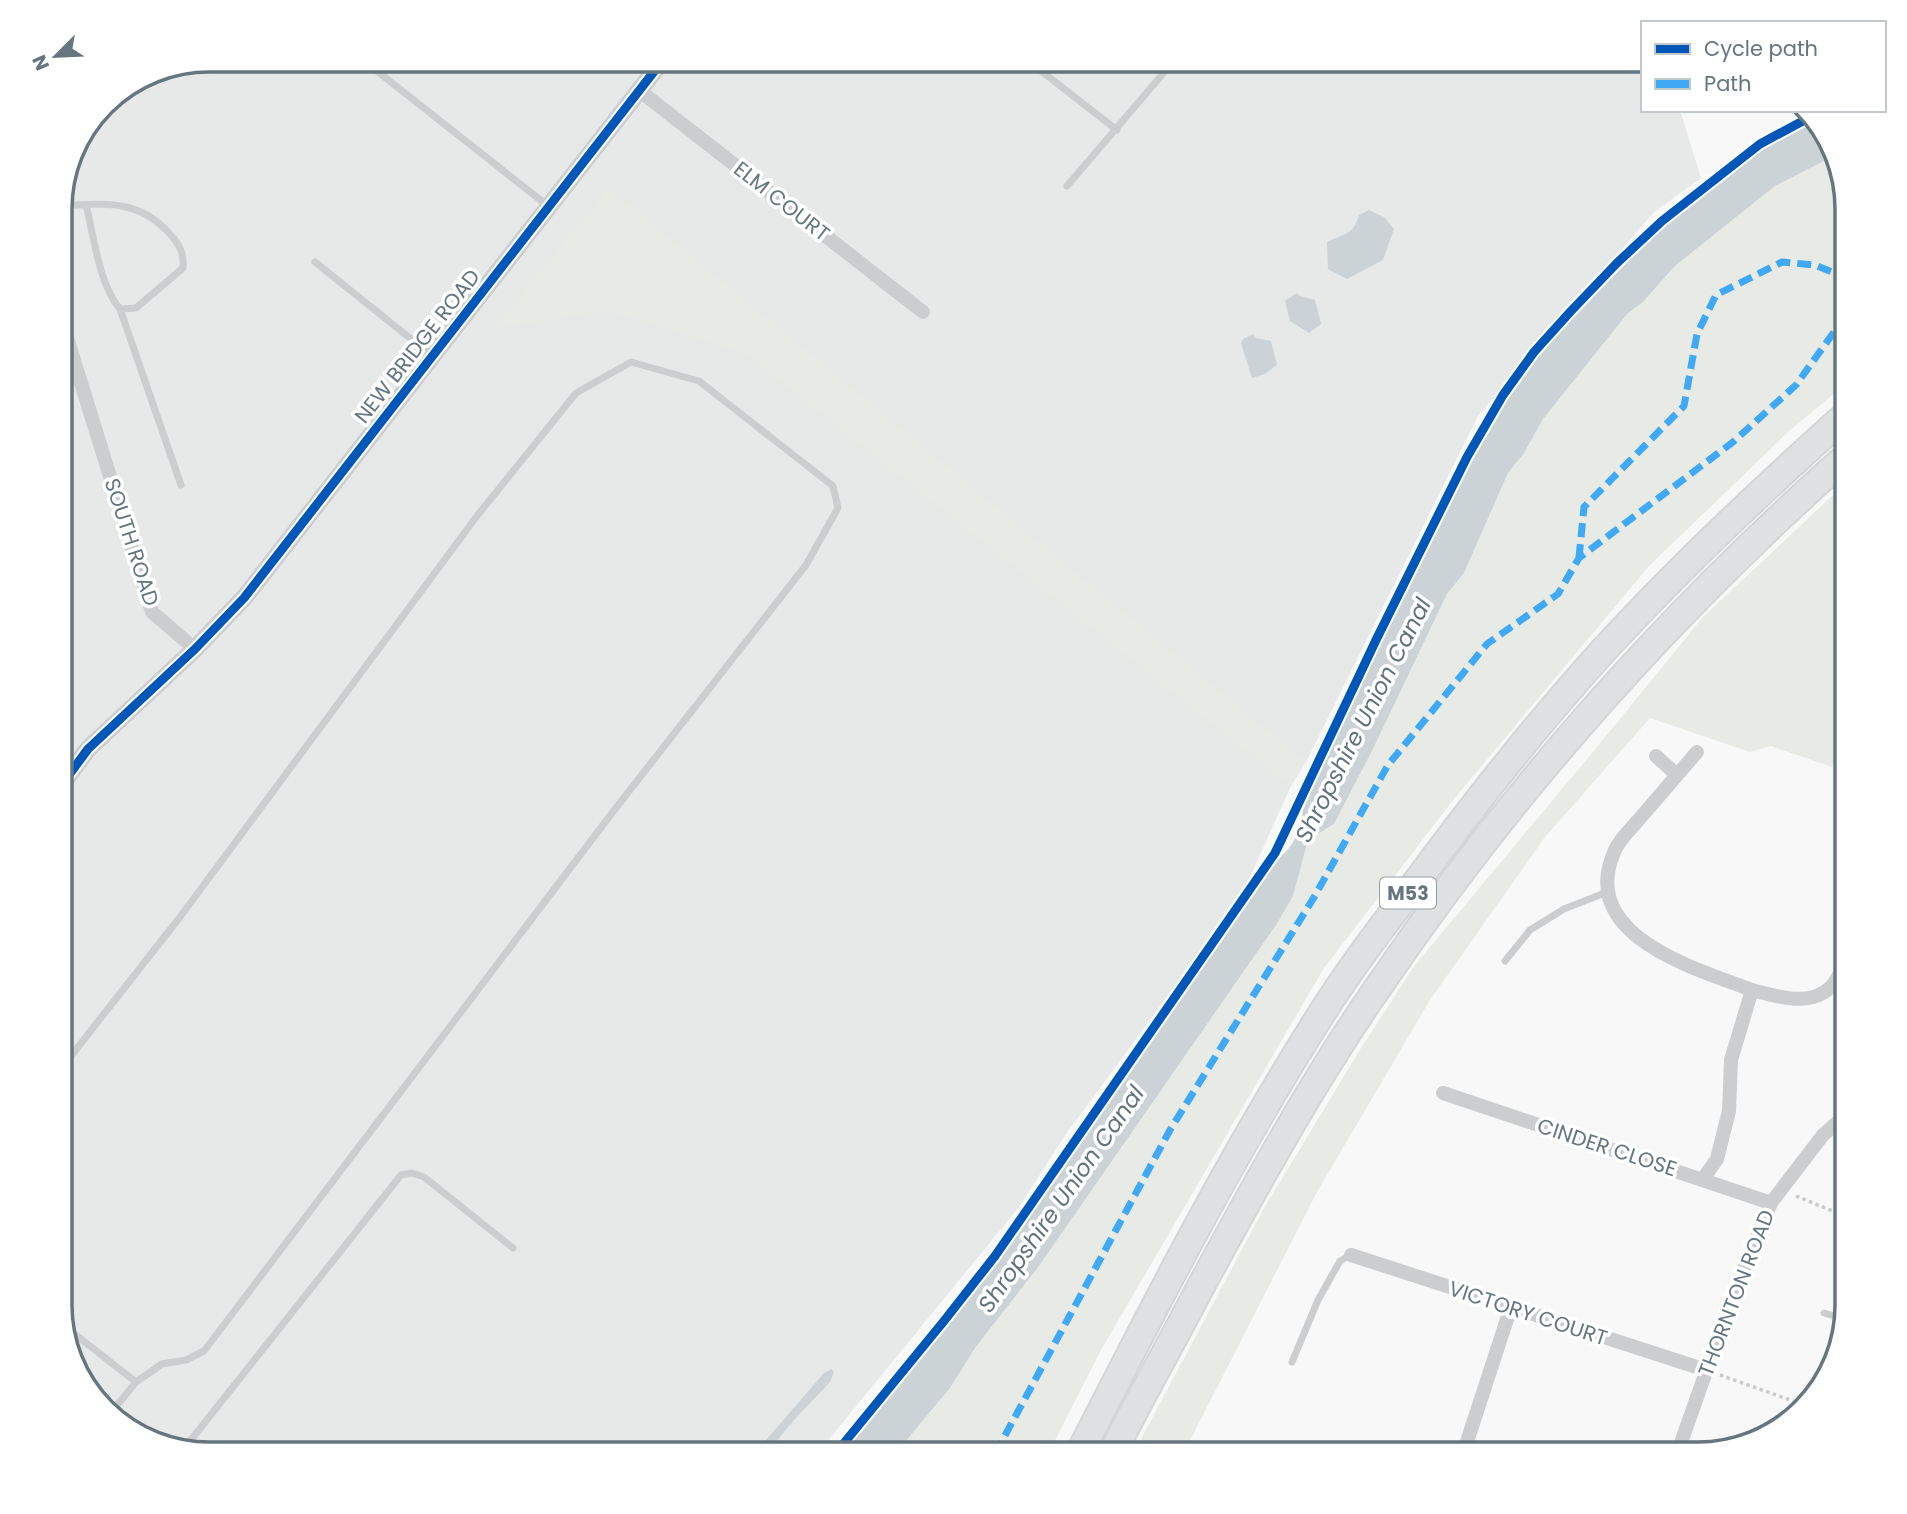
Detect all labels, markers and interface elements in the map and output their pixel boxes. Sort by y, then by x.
north arrow [21,21,91,91]
legend [1641,21,1886,112]
text: Cycle path [1704,34,1818,63]
text: N [26,51,56,75]
text: Path [1704,69,1751,98]
street label: ELM COURT [728,154,836,248]
street label: NEW BRIDGE ROAD [348,263,486,429]
street label: SOUTH ROAD [98,474,166,610]
water label: Shropshire Union Canal [1287,592,1439,848]
road number: M53 [1380,878,1436,908]
water label: Shropshire Union Canal [970,1079,1152,1319]
street label: CINDER CLOSE [1534,1111,1680,1183]
street label: THORNTON ROAD [1691,1205,1781,1381]
street label: VICTORY COURT [1445,1274,1611,1352]

